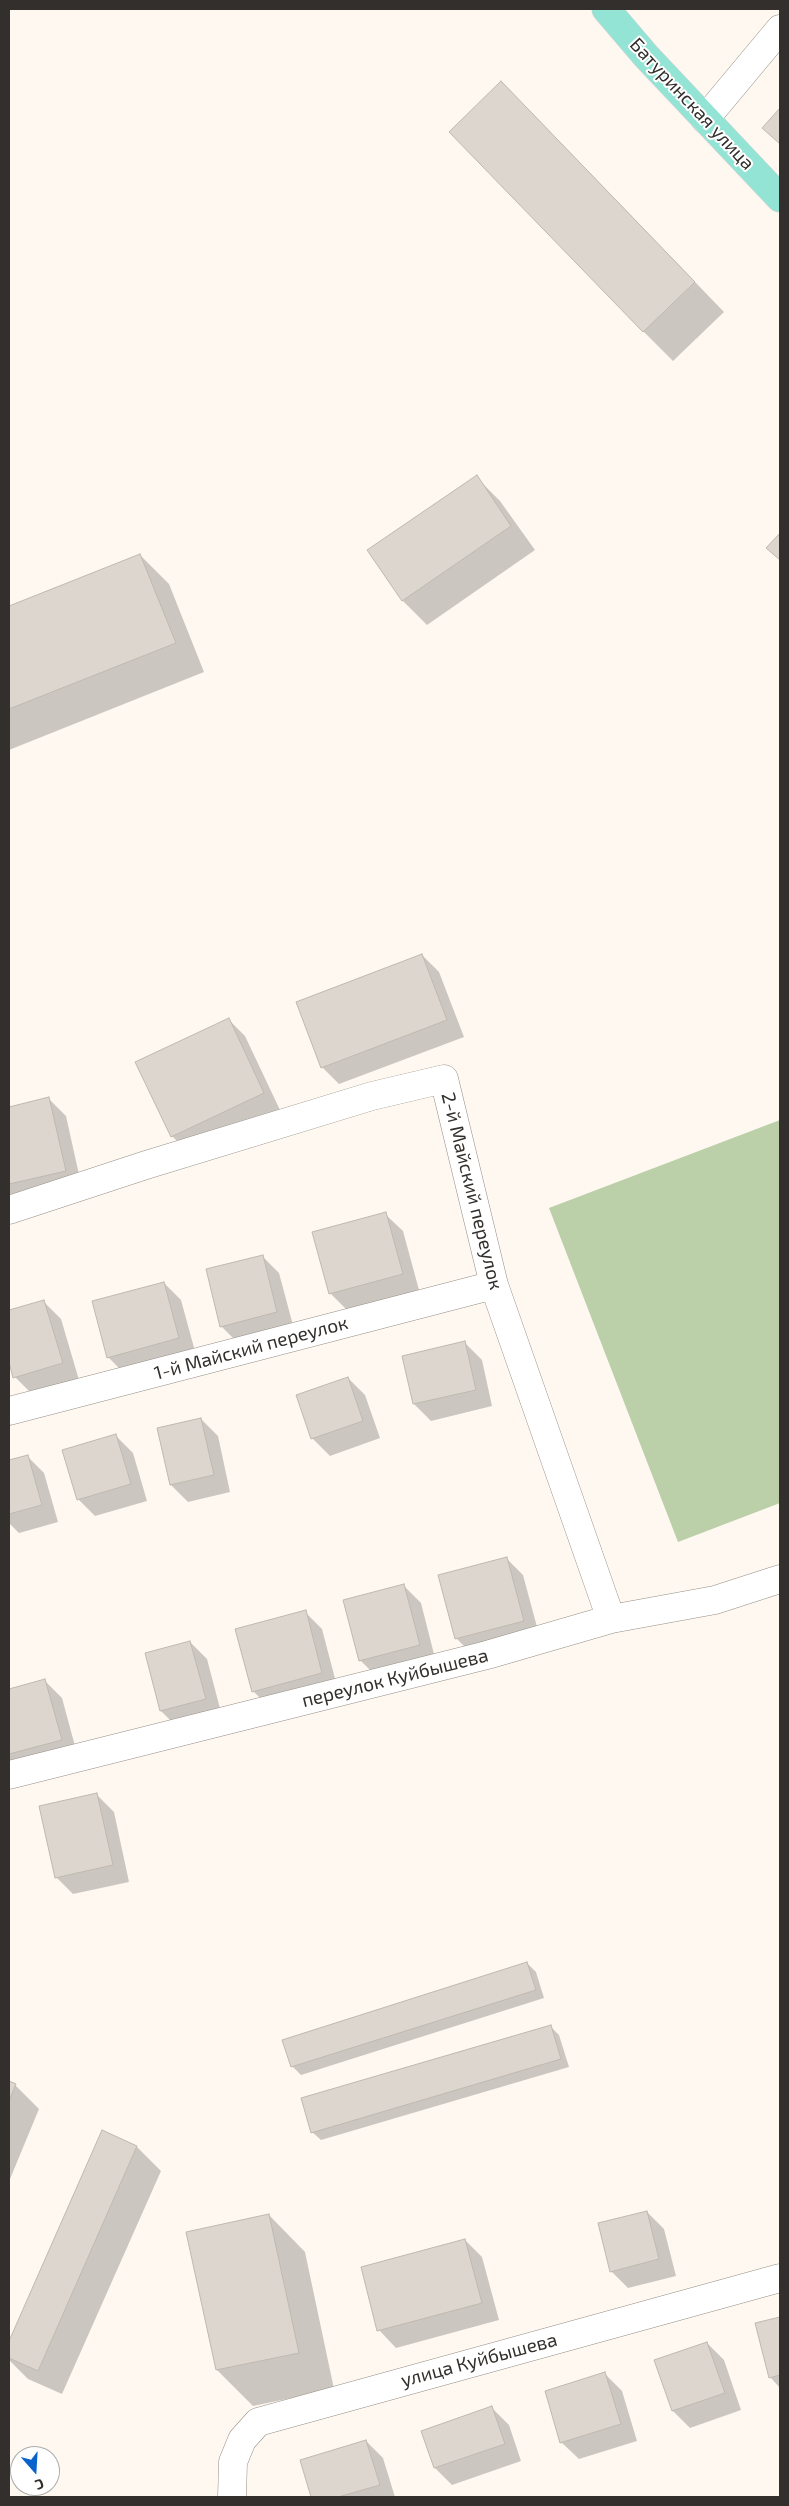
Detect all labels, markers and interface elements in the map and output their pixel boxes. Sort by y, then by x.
street label: Батуринская улица [625,33,759,175]
street label: 2-й Майский переулок [436,1090,508,1292]
street label: 1-й Майский переулок [152,1311,350,1385]
street label: переулок Куйбышева [299,1644,491,1712]
street label: улица Куйбышева [398,2328,560,2392]
north arrow [10,2446,60,2496]
text: С [33,2475,46,2494]

